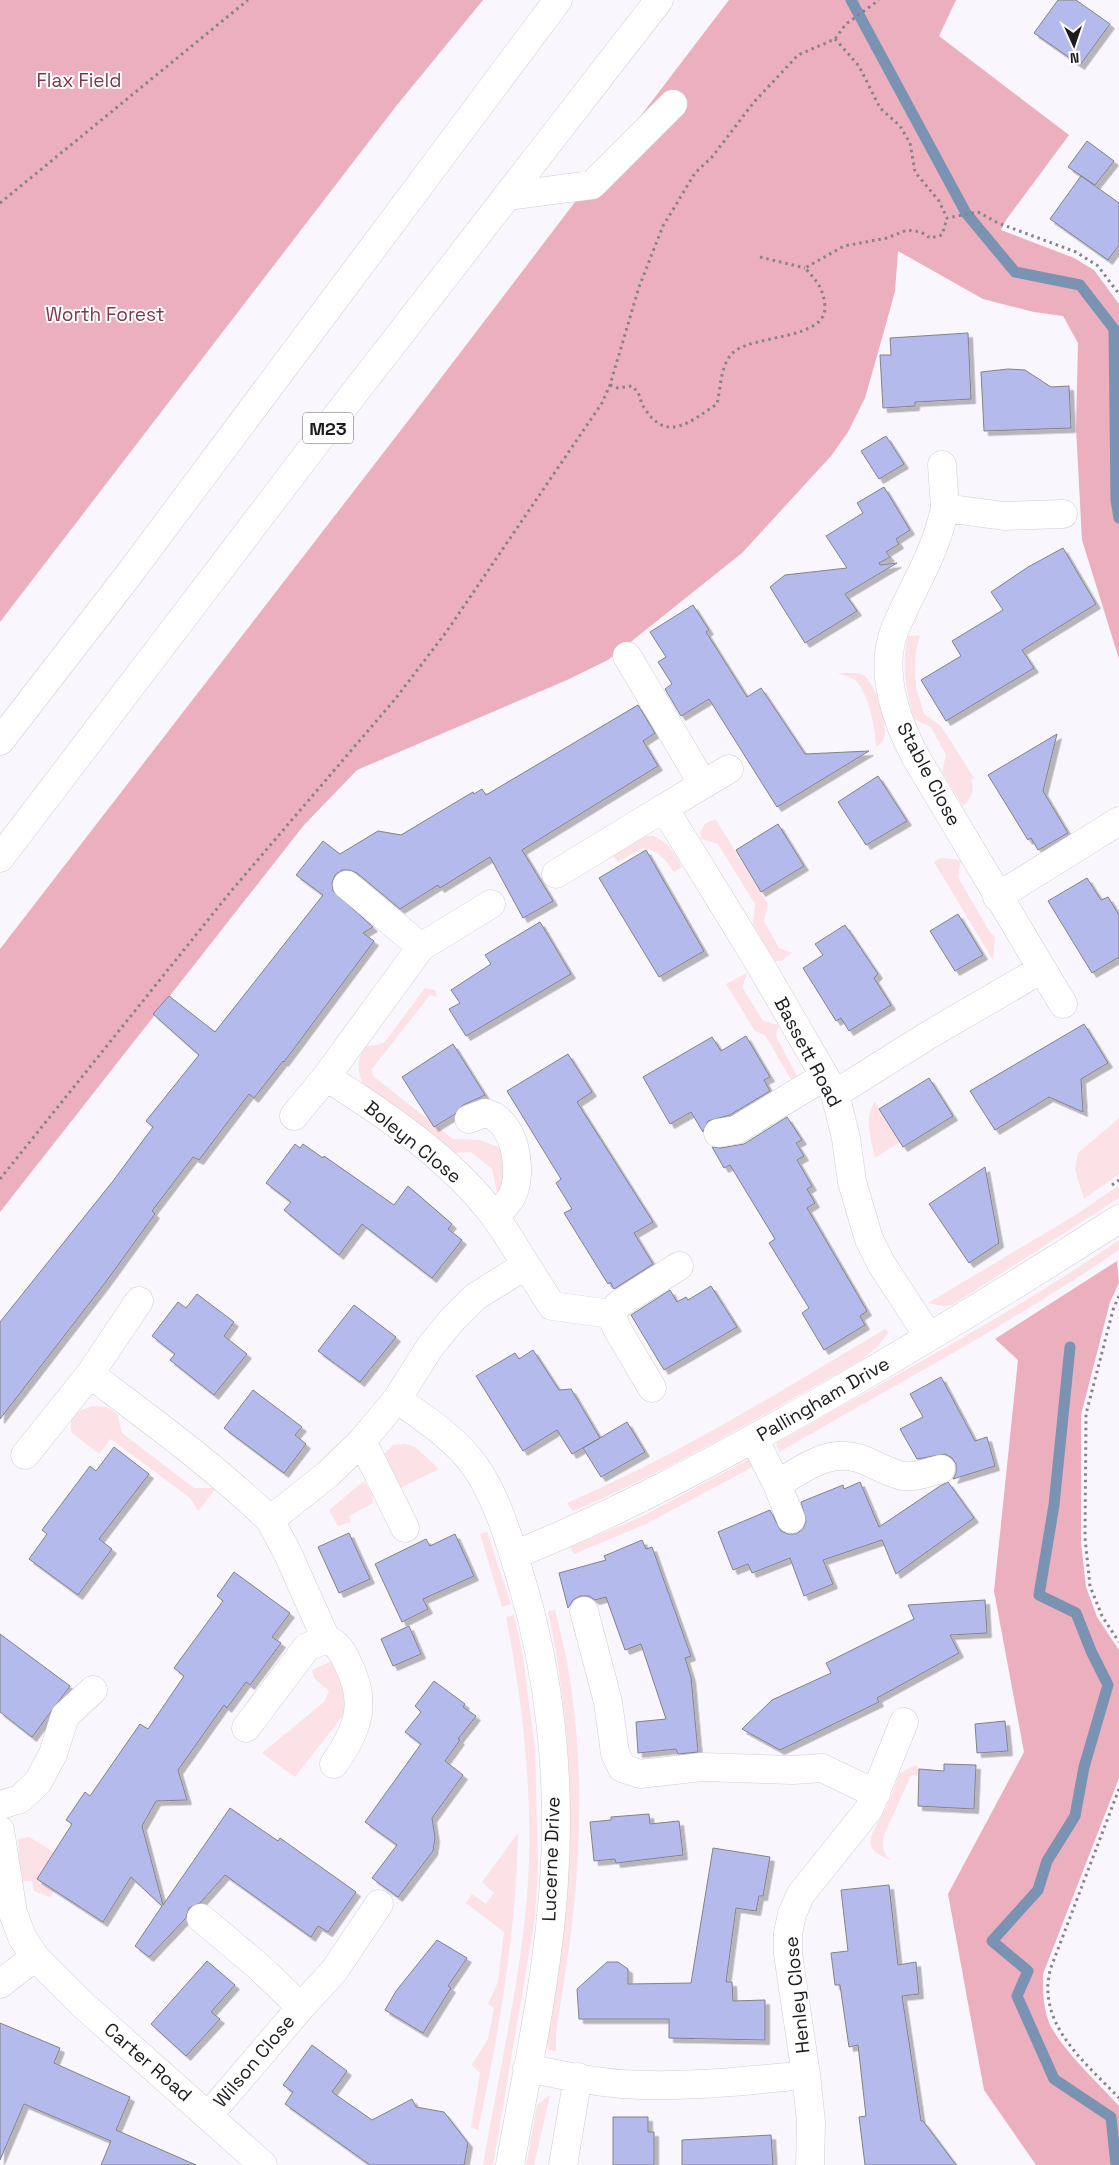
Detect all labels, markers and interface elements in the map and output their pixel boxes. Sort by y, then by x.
north arrow [1049,20,1099,70]
text: N [1070,49,1080,67]
park label: Flax Field [36,68,122,93]
park label: Worth Forest [45,302,165,327]
road number: M23 [303,412,353,443]
street label: Stable Close [891,718,967,830]
street label: Bassett Road [769,993,847,1111]
street label: Boleyn Close [359,1095,467,1189]
street label: Pallingham Drive [752,1351,894,1447]
street label: Lucerne Drive [536,1796,566,1922]
street label: Henley Close [778,1935,816,2055]
street label: Wilson Close [208,2009,300,2113]
street label: Carter Road [99,2017,197,2107]

